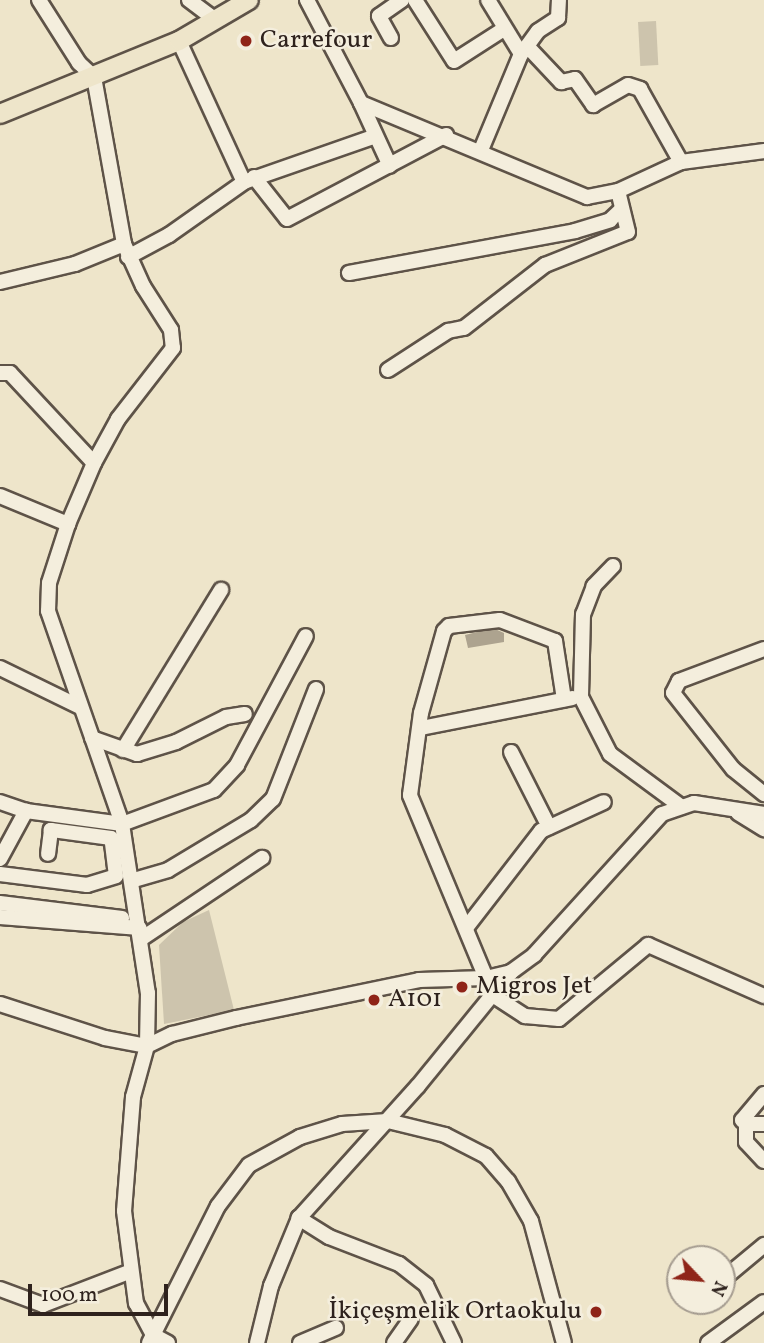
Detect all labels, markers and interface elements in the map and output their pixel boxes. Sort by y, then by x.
place label: Carrefour [260,25,372,57]
marker: Carrefour [238,33,254,49]
place label: Migros Jet [476,971,592,1003]
marker: Migros Jet [454,979,470,995]
place label: A101 [388,984,442,1016]
marker: A101 [366,992,382,1008]
north arrow [666,1245,736,1315]
scale bar [32,1270,172,1314]
text: N [703,1276,733,1300]
text: 100 m [41,1281,98,1310]
place label: İkiçeşmelik Ortaokulu [329,1296,582,1328]
marker: İkiçeşmelik Ortaokulu [588,1304,604,1320]

